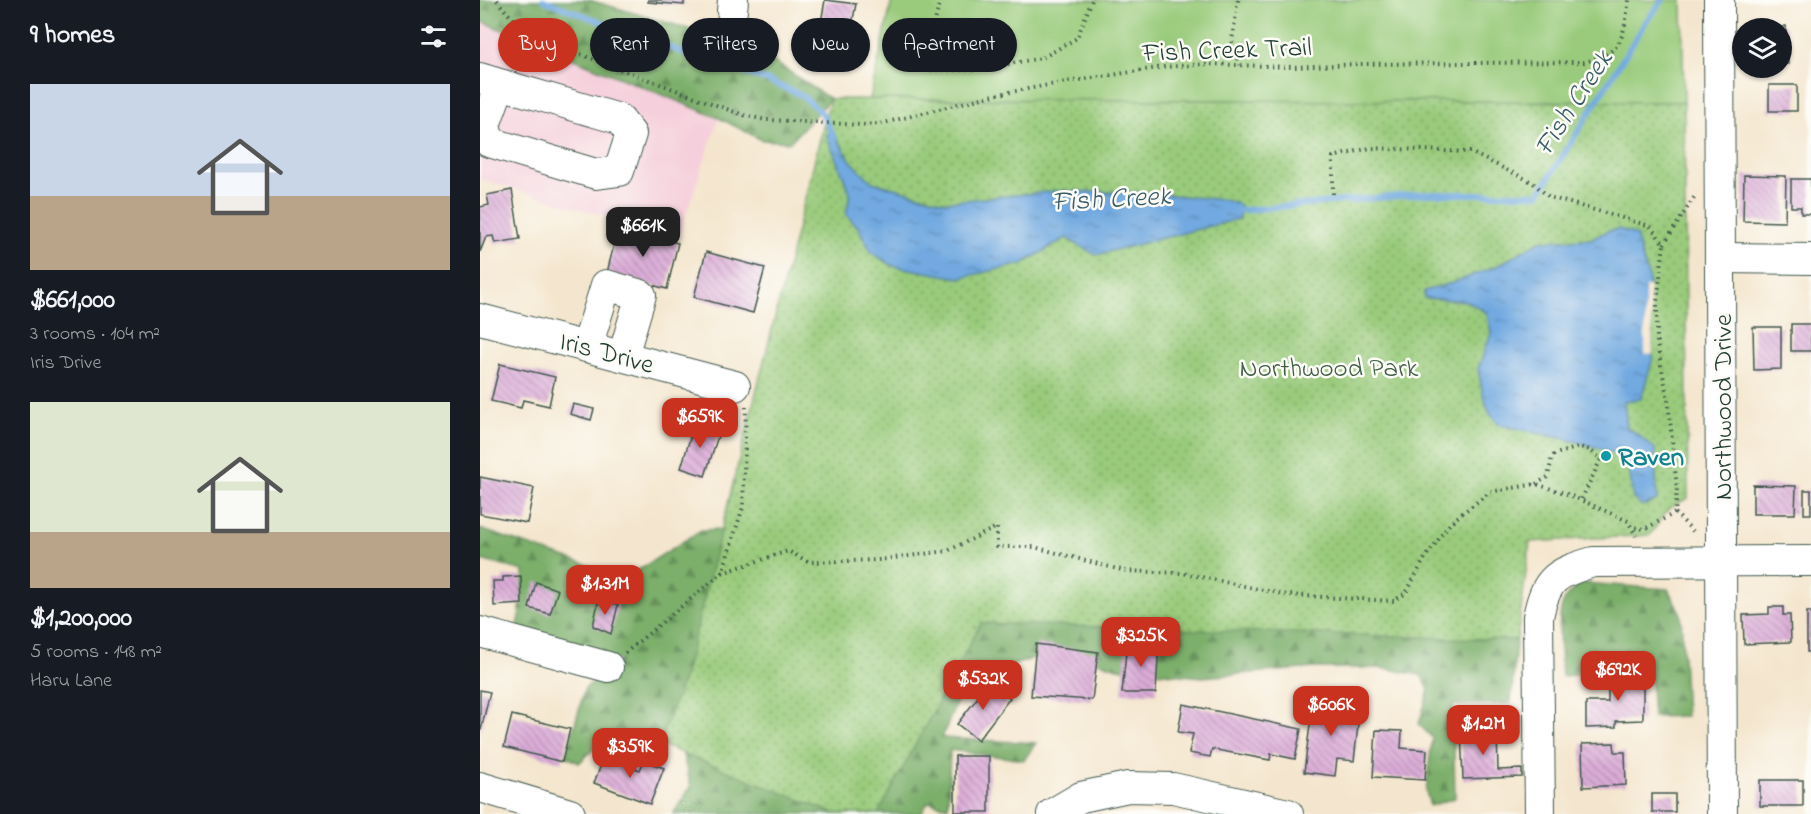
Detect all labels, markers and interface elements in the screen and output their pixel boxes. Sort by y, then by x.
text: 9 homes [30,17,115,55]
chip: Buy [498,18,578,72]
chip: Rent [590,18,670,72]
chip: Filters [682,18,779,72]
chip: New [791,18,870,72]
chip: Apartment [882,18,1017,72]
map controls [1732,18,1792,78]
button: layers [1732,18,1792,78]
icon: filters [417,20,450,53]
street label: Fish Creek Trail [1141,29,1312,74]
water label: Fish Creek [1525,41,1626,165]
icon: home [186,123,294,231]
water label: Fish Creek [1051,177,1173,224]
pin: $661K [601,207,685,258]
text: $661K [620,212,666,241]
text: $661,000 [30,282,115,320]
street label: Northwood Drive [1705,313,1744,500]
text: 3 rooms · 104 m² [30,320,160,349]
street label: Iris Drive [555,323,659,386]
text: Iris Drive [30,349,101,378]
park label: Northwood Park [1240,350,1419,389]
pin: $659K [658,398,742,449]
text: $659K [676,403,724,432]
place label: Raven [1618,439,1684,478]
icon: home [186,441,294,549]
marker: Raven [1599,449,1613,463]
pin: $1.31M [556,565,654,616]
text: $1.31M [580,570,630,599]
text: $1,200,000 [30,600,132,638]
pin: $325K [1099,617,1183,668]
text: $325K [1115,622,1167,651]
text: 5 rooms · 148 m² [30,638,162,667]
pin: $692K [1576,651,1660,702]
text: $692K [1595,656,1641,685]
pin: $532K [941,660,1025,711]
text: $532K [957,665,1009,694]
text: Haru Lane [30,667,112,696]
pin: $606K [1289,686,1373,737]
text: $606K [1307,691,1355,720]
pin: $1.2M [1441,705,1525,756]
text: $1.2M [1461,710,1505,739]
pin: $359K [588,728,672,779]
text: $359K [606,733,654,762]

